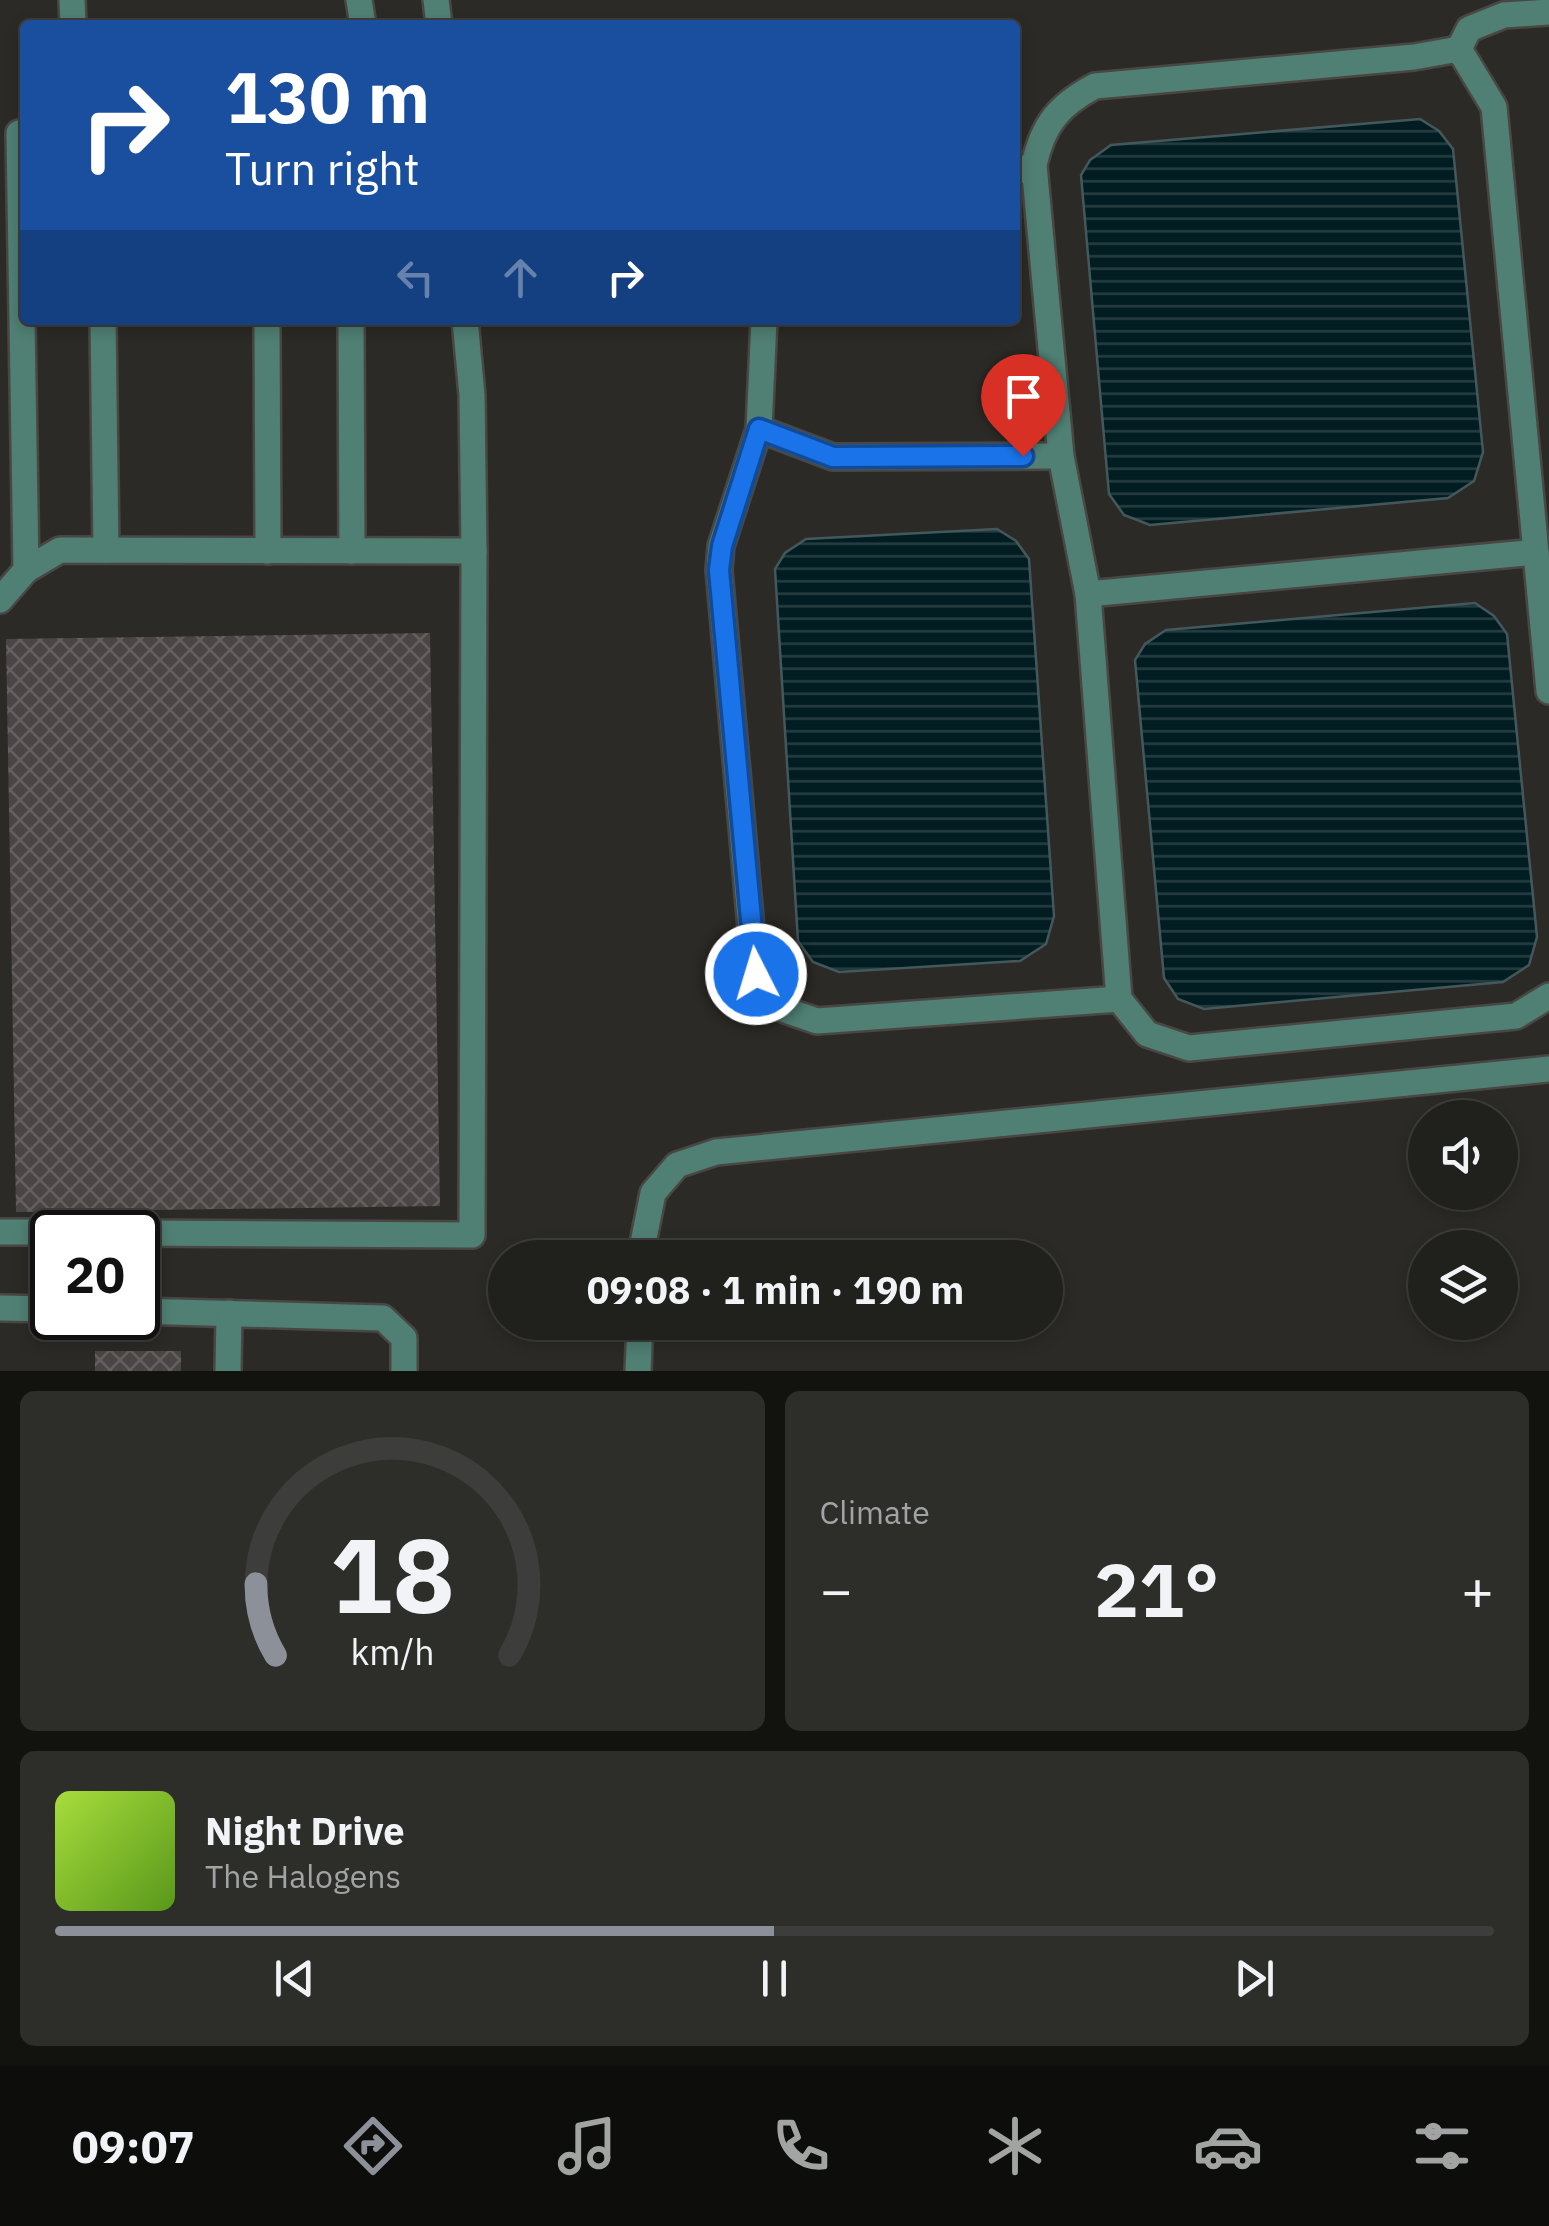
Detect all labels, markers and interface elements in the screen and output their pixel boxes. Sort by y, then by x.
text: 130 m [225,51,430,142]
icon: right [60,60,190,190]
text: Turn right [225,139,420,197]
icon: left [388,250,443,305]
icon: ahead [493,250,548,305]
icon: right [598,250,653,305]
pin [981,354,1066,457]
icon: arrive [996,369,1051,424]
position arrow [704,922,808,1026]
map controls [1408,1100,1518,1340]
button: sound [1408,1100,1518,1210]
speed limit sign: 20 [30,1210,160,1340]
button: layers [1408,1230,1518,1340]
text: 09:08 · 1 min · 190 m [587,1265,964,1314]
text: Climate [820,1491,930,1533]
text: 18 [330,1506,455,1642]
text: 21° [1094,1540,1219,1638]
text: − [820,1554,853,1625]
text: + [1461,1554,1494,1625]
text: km/h [350,1628,434,1675]
text: Night Drive [205,1806,405,1855]
text: The Halogens [205,1855,401,1897]
icon: previous [267,1951,322,2006]
icon: pause [747,1951,802,2006]
icon: next [1227,1951,1282,2006]
icon: directions [338,2111,408,2181]
icon: music [552,2111,622,2181]
icon: phone [766,2111,836,2181]
icon: climate [980,2111,1050,2181]
icon: car [1193,2111,1263,2181]
icon: filters [1407,2111,1477,2181]
text: 09:07 [72,2117,195,2175]

